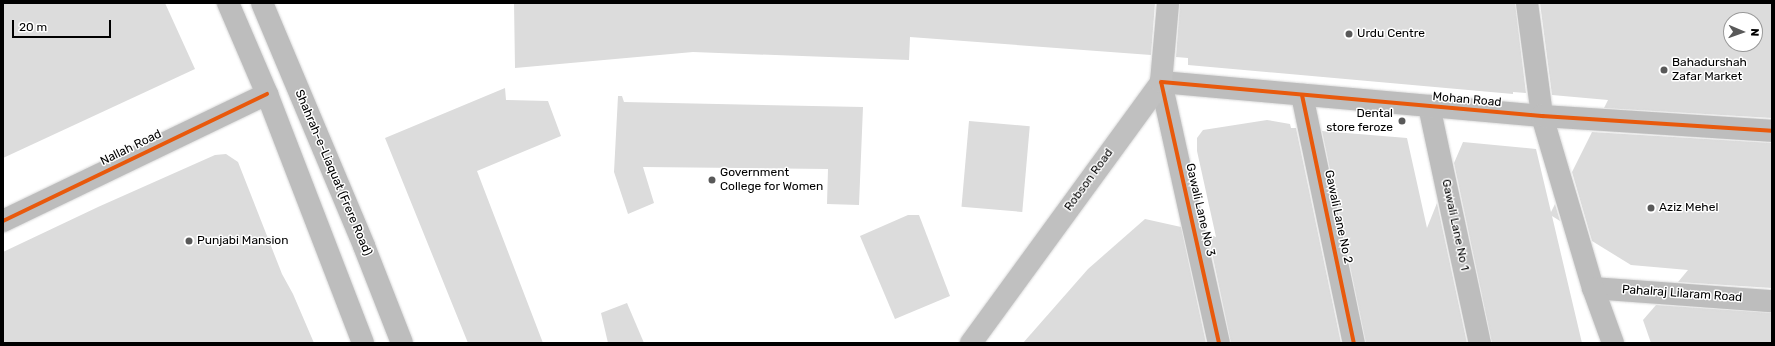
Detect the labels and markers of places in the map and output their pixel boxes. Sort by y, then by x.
place label: Urdu Centre [1357,27,1425,41]
marker: Urdu Centre [1344,29,1354,39]
place label: Bahadurshah Zafar Market [1672,56,1747,84]
marker: Bahadurshah Zafar Market [1659,65,1669,75]
place label: Dental store feroze [1326,107,1393,135]
marker: Dental store feroze [1396,115,1408,127]
place label: Government College for Women [720,166,824,194]
marker: Government College for Women [707,175,717,185]
place label: Aziz Mehel [1659,201,1718,215]
marker: Aziz Mehel [1646,203,1656,213]
place label: Punjabi Mansion [197,234,288,248]
marker: Punjabi Mansion [184,236,194,246]

